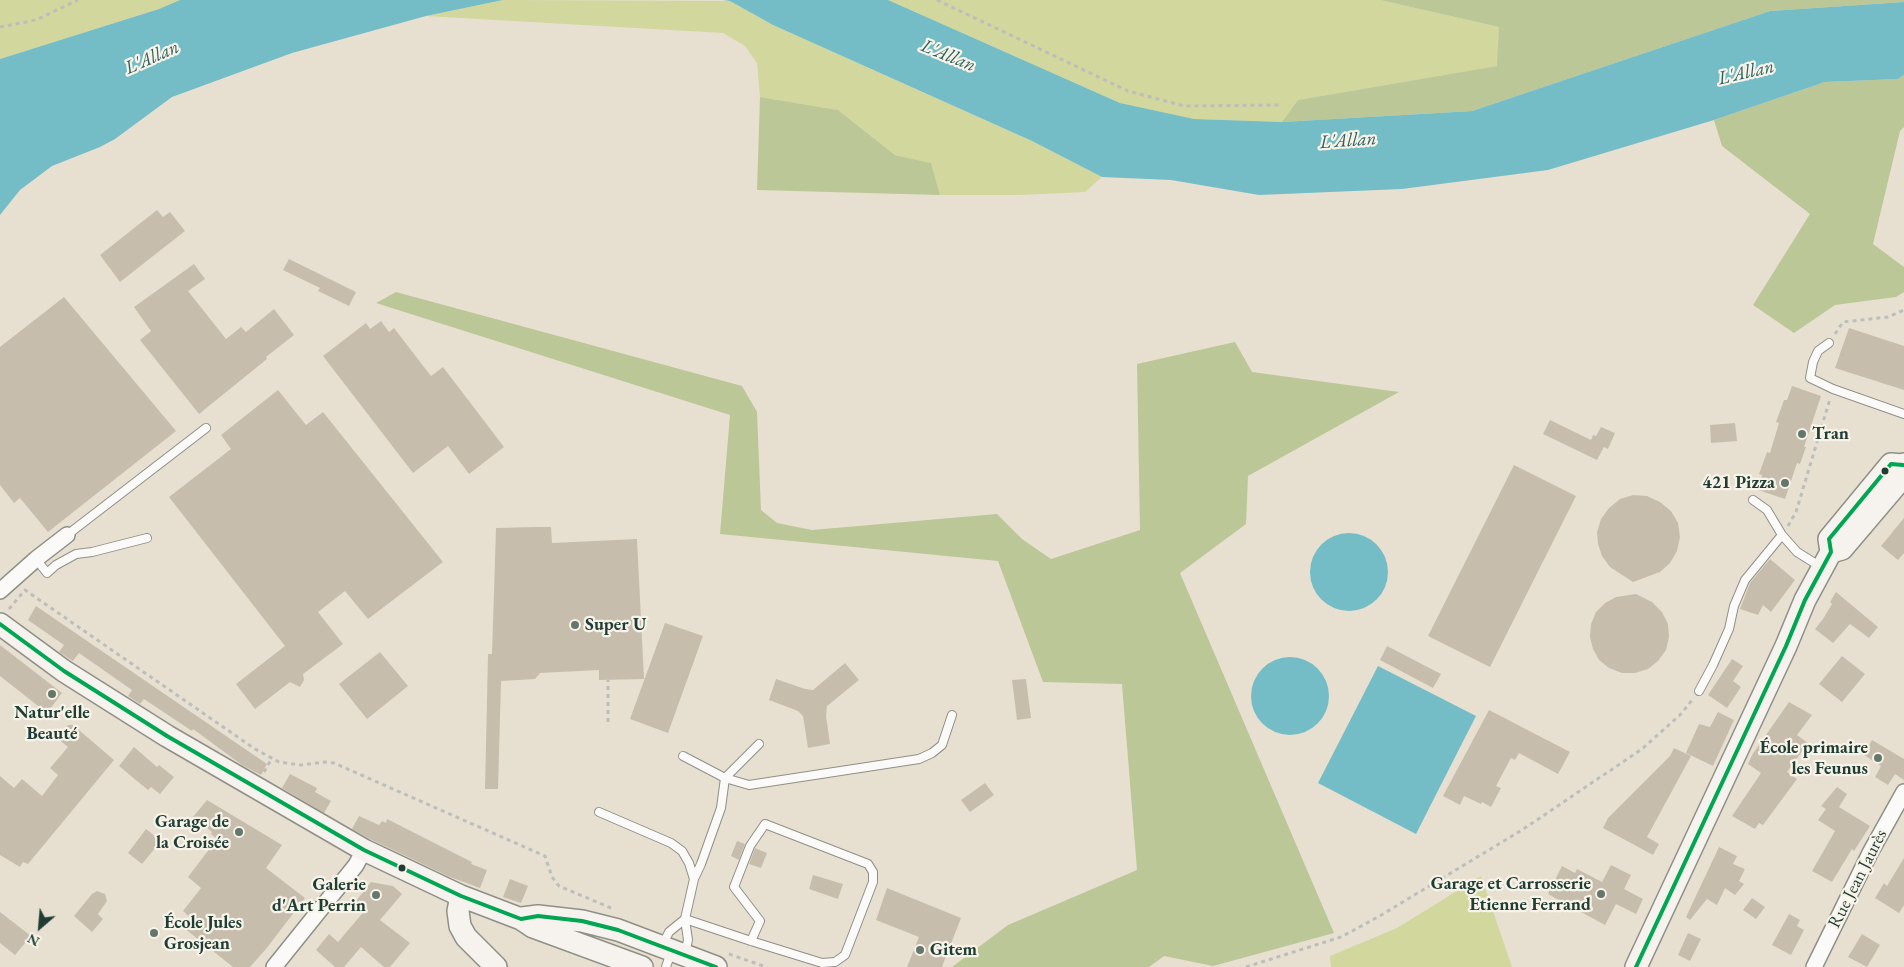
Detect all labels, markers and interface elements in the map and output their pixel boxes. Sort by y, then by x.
water label: L'Allan [917,35,979,77]
water label: L'Allan [121,36,183,80]
water label: L'Allan [1716,55,1776,91]
water label: L'Allan [1319,128,1377,154]
place label: Tran [1812,423,1849,445]
marker: Tran [1796,428,1808,440]
unlabelled marker [1880,466,1890,476]
place label: 421 Pizza [1702,472,1775,494]
marker: 421 Pizza [1779,477,1791,489]
place label: Super U [585,614,646,636]
marker: Super U [569,619,581,631]
marker: Natur'elle Beauté [46,688,58,700]
place label: Natur'elle Beauté [14,702,90,744]
place label: École primaire les Feunus [1760,737,1868,780]
marker: École primaire les Feunus [1872,752,1884,764]
place label: Garage de la Croisée [155,811,229,854]
marker: Garage de la Croisée [233,826,245,838]
street label: Rue Jean Jaurès [1824,826,1892,932]
unlabelled marker [397,863,407,873]
place label: Garage et Carrosserie Etienne Ferrand [1431,873,1591,916]
place label: Galerie d'Art Perrin [272,874,366,916]
marker: Garage et Carrosserie Etienne Ferrand [1595,888,1607,900]
marker: Galerie d'Art Perrin [370,889,382,901]
north arrow [15,902,65,952]
place label: École Jules Grosjean [164,912,242,954]
marker: École Jules Grosjean [148,927,160,939]
text: N [24,930,42,951]
place label: Gitem [930,939,977,961]
marker: Gitem [914,944,926,956]

